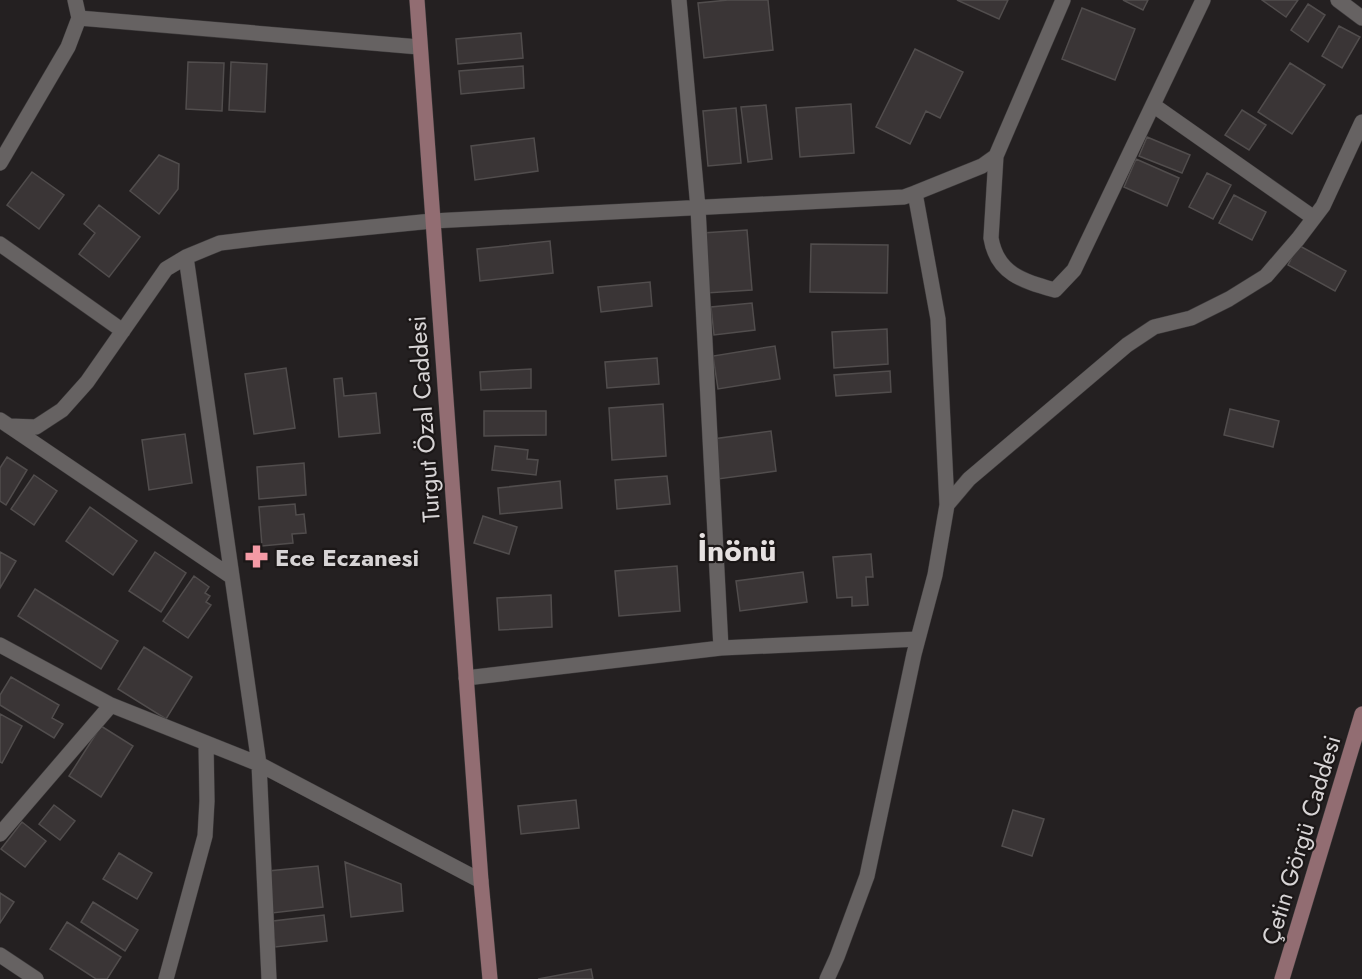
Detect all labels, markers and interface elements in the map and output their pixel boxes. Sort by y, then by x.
street label: Turgut Özal Caddesi [399,315,449,523]
district label: İnönü [697,529,777,572]
place label: Ece Eczanesi [275,540,419,575]
pharmacy icon: Ece Eczanesi [244,544,270,570]
street label: Çetin Görgü Caddesi [1253,731,1349,949]

